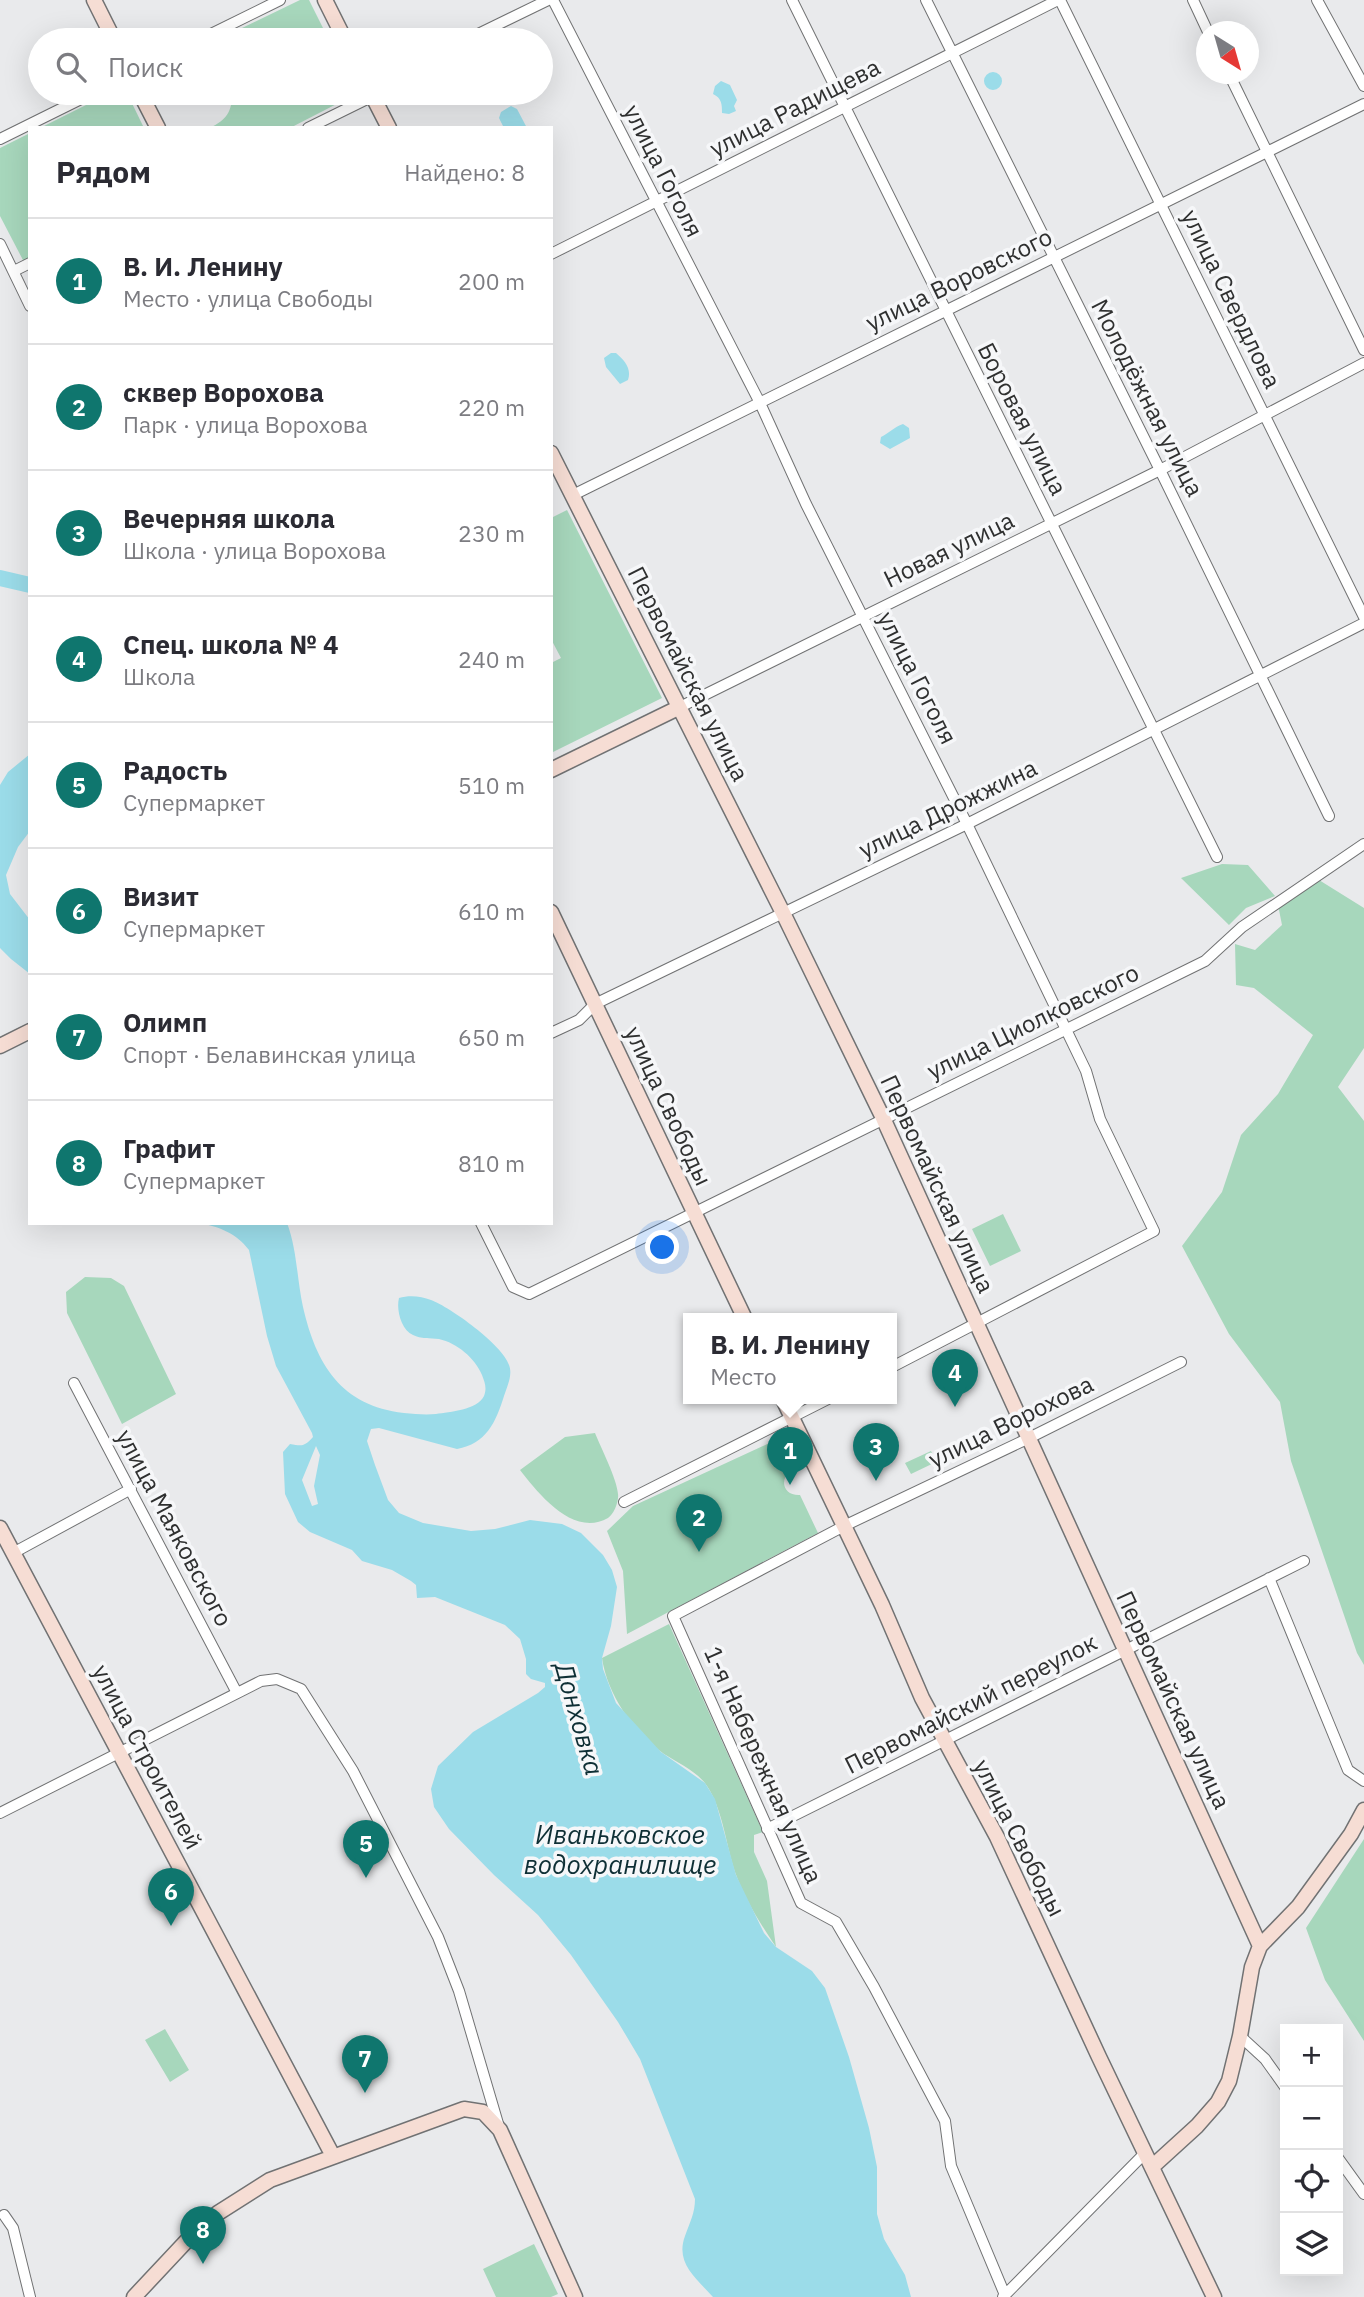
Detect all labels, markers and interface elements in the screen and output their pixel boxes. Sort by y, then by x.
north arrow [1196,21,1259,84]
search box [28,28,553,105]
icon: search [52,48,90,86]
text: Поиск [108,50,183,84]
street label: улица Радищева [704,50,885,164]
street label: улица Гоголя [617,99,711,242]
text: Рядом [56,152,151,191]
text: Найдено: 8 [404,157,525,187]
street label: улица Свердлова [1175,204,1289,393]
street label: улица Воровского [860,220,1057,338]
text: В. И. Ленину [123,249,283,283]
text: 1 [72,266,86,296]
text: 200 m [458,266,525,296]
text: Место · улица Свободы [123,283,373,313]
street label: Молодёжная улица [1084,293,1212,502]
street label: Боровая улица [971,337,1075,500]
text: сквер Ворохова [123,375,324,409]
text: 2 [72,392,86,422]
text: 220 m [458,392,525,422]
text: Парк · улица Ворохова [123,409,368,439]
text: Вечерняя школа [123,501,335,535]
street label: Новая улица [878,504,1019,594]
text: 3 [72,518,86,548]
text: 230 m [458,518,525,548]
text: Школа · улица Ворохова [123,535,386,565]
street label: Первомайская улица [621,561,757,787]
street label: улица Гоголя [871,606,965,749]
text: Спец. школа № 4 [123,627,339,661]
text: 4 [72,644,86,674]
text: 240 m [458,644,525,674]
text: Школа [123,661,195,691]
street label: улица Дрожжина [853,751,1042,865]
text: Радость [123,753,227,787]
text: 5 [72,770,86,800]
text: 510 m [458,770,525,800]
text: Супермаркет [123,787,265,817]
text: Визит [123,879,199,913]
text: 6 [72,896,86,926]
text: 610 m [458,896,525,926]
text: Супермаркет [123,913,265,943]
street label: улица Циолковского [921,956,1144,1086]
text: Олимп [123,1005,207,1039]
street label: улица Свободы [618,1021,720,1191]
text: 7 [72,1022,86,1052]
text: 650 m [458,1022,525,1052]
text: Спорт · Белавинская улица [123,1039,416,1069]
street label: Первомайская улица [873,1069,1003,1298]
text: Графит [123,1131,215,1165]
text: 8 [72,1148,86,1178]
text: 810 m [458,1148,525,1178]
text: Супермаркет [123,1165,265,1195]
your location [645,1230,679,1264]
popup [683,1313,897,1404]
text: В. И. Ленину [710,1327,870,1361]
pin: 4 [932,1349,978,1407]
text: Место [710,1361,777,1391]
street label: улица Ворохова [923,1367,1099,1475]
street label: улица Маяковского [109,1423,240,1632]
pin: 3 [853,1423,899,1481]
pin: 1 [767,1427,813,1485]
pin: 2 [676,1494,722,1552]
street label: Первомайская улица [1109,1585,1239,1814]
street label: Первомайский переулок [839,1626,1102,1781]
street label: 1-я Набережная улица [697,1641,831,1888]
water label: Донховка [547,1656,612,1779]
street label: улица Строителей [86,1659,210,1854]
street label: улица Свободы [966,1753,1073,1922]
water label: Иваньковское водохранилище [524,1817,716,1881]
pin: 5 [343,1820,389,1878]
pin: 6 [148,1868,194,1926]
map controls [1280,2024,1343,2276]
button: + [1280,2024,1343,2087]
pin: 7 [342,2035,388,2093]
button: − [1280,2087,1343,2150]
button: locate [1280,2150,1343,2213]
pin: 8 [180,2206,226,2264]
button: layers [1280,2213,1343,2276]

